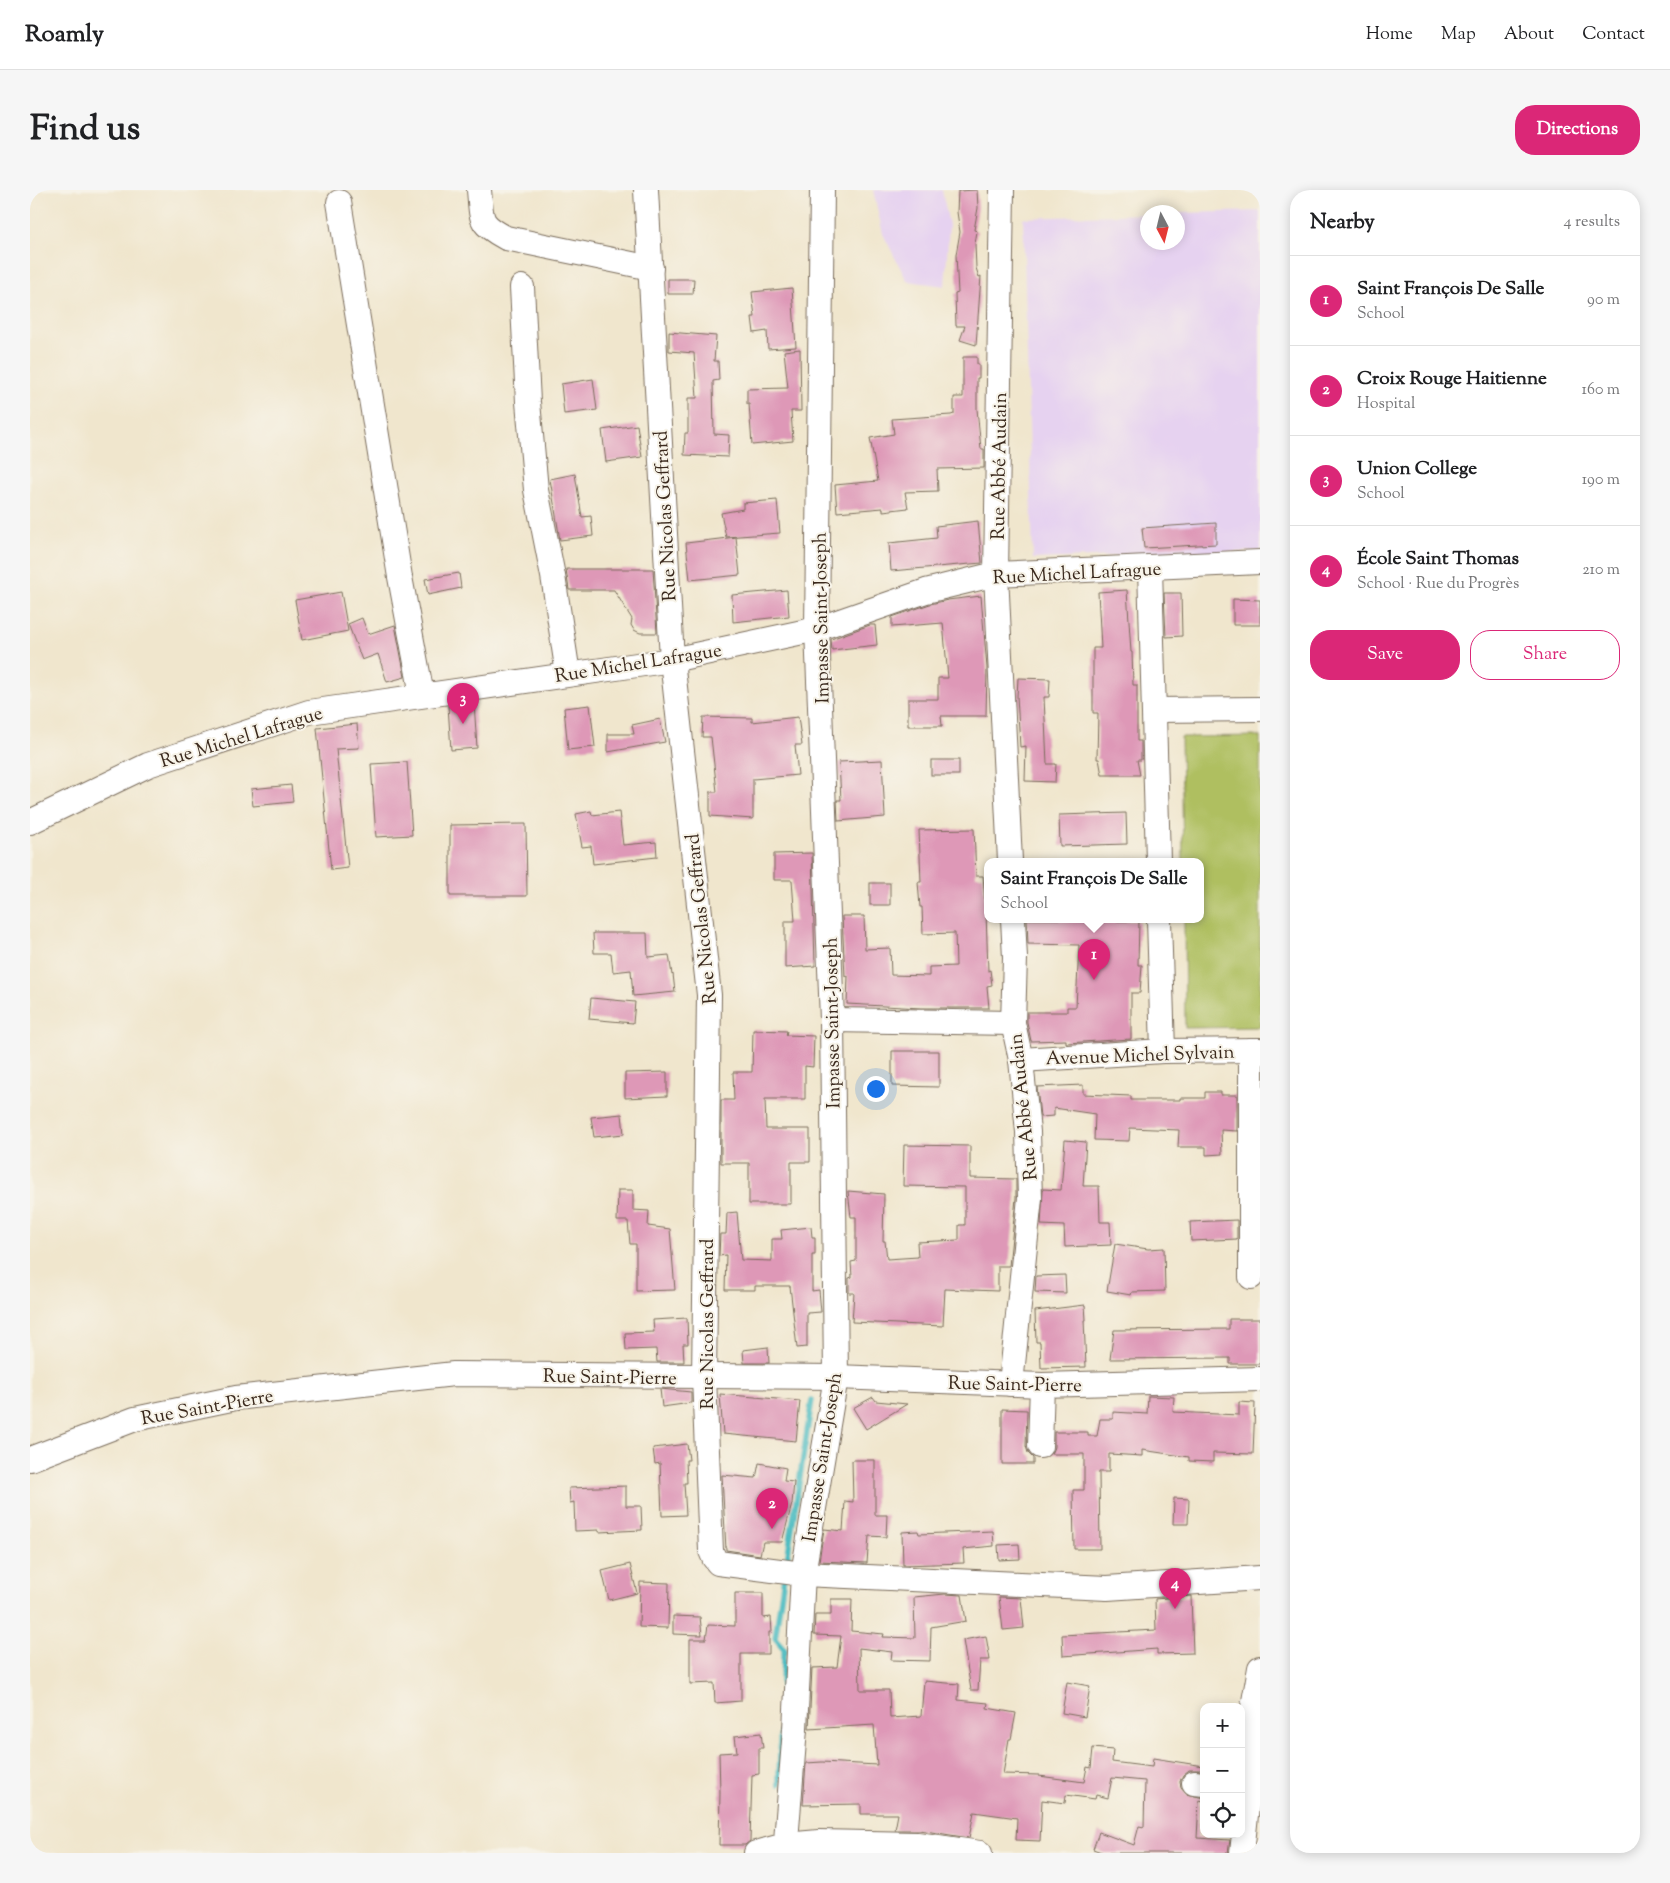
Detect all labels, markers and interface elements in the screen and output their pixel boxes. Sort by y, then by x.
text: Roamly [25,18,104,52]
text: Home [1366,22,1413,48]
text: Map [1441,22,1476,48]
text: About [1504,22,1554,48]
text: Contact [1582,22,1645,48]
text: Find us [30,105,140,156]
button: Directions [1515,105,1640,155]
north arrow [1140,205,1185,250]
text: Nearby [1310,208,1375,238]
text: 4 results [1564,211,1620,234]
text: Saint François De Salle [1357,276,1544,303]
text: 1 [1323,289,1329,312]
text: 90 m [1587,289,1620,312]
text: School [1357,303,1405,326]
text: Croix Rouge Haitienne [1357,366,1547,393]
text: 2 [1322,379,1330,402]
text: 160 m [1582,379,1620,402]
street label: Rue Abbé Audain [986,392,1015,540]
text: Hospital [1357,393,1415,416]
street label: Rue Nicolas Geffrard [649,429,684,602]
text: Union College [1357,456,1477,483]
text: 3 [1323,469,1329,492]
text: 190 m [1582,469,1620,492]
text: School [1357,483,1405,506]
street label: Impasse Saint-Joseph [808,532,837,704]
text: École Saint Thomas [1357,546,1519,573]
street label: Rue Michel Lafrague [992,557,1162,592]
text: 4 [1322,559,1330,582]
text: 210 m [1582,559,1620,582]
text: School · Rue du Progrès [1357,573,1519,596]
button: Save [1310,630,1460,680]
button: Share [1470,630,1620,680]
street label: Rue Michel Lafrague [553,638,724,691]
pin: 3 [447,683,479,724]
street label: Rue Michel Lafrague [157,701,326,776]
street label: Rue Nicolas Geffrard [680,832,725,1005]
popup [984,858,1204,923]
text: Saint François De Salle [1000,866,1188,893]
text: School [1000,893,1048,916]
street label: Impasse Saint-Joseph [819,937,848,1109]
pin: 1 [1078,939,1110,980]
street label: Rue Abbé Audain [1003,1032,1046,1182]
street label: Avenue Michel Sylvain [1045,1040,1235,1073]
your location [863,1076,889,1102]
street label: Rue Nicolas Geffrard [695,1238,722,1410]
street label: Rue Saint-Pierre [543,1364,677,1393]
street label: Impasse Saint-Joseph [797,1371,850,1544]
street label: Rue Saint-Pierre [948,1371,1082,1400]
street label: Rue Saint-Pierre [139,1383,276,1433]
pin: 2 [756,1488,788,1529]
pin: 4 [1159,1568,1191,1609]
map controls [1200,1703,1245,1838]
button: + [1200,1703,1245,1748]
button: − [1200,1748,1245,1793]
button: locate [1200,1793,1245,1838]

